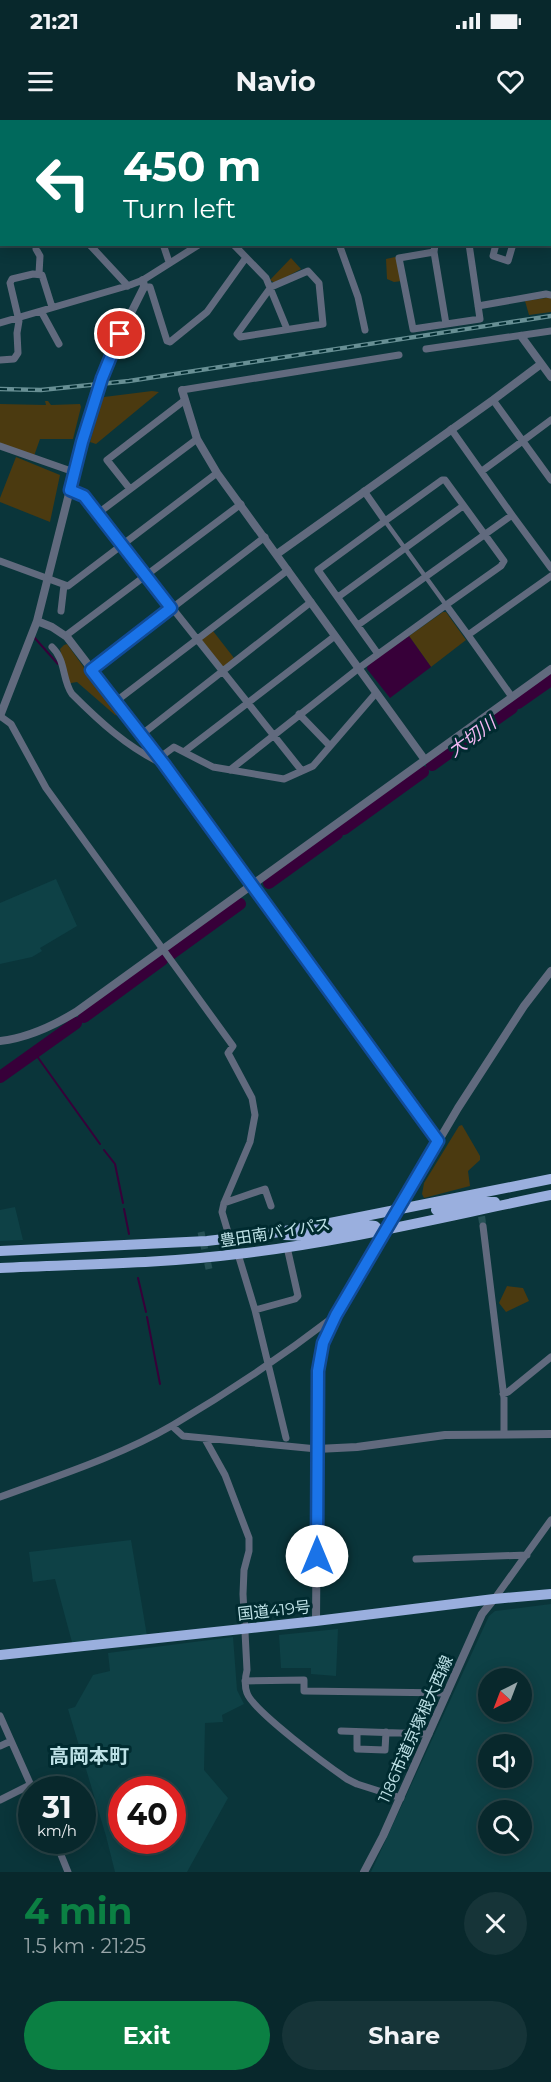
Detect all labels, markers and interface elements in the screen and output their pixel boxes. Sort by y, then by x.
text: 21:21 [30,8,79,35]
icon: menu [24,65,57,98]
text: Navio [235,65,316,98]
icon: heart [494,65,527,98]
text: 450 m [123,140,261,192]
icon: left [24,144,102,222]
text: Turn left [123,192,236,225]
pin [94,308,145,359]
icon: arrive [103,317,136,350]
water label: 大切川 [444,711,502,762]
street label: 豊田南バイパス [218,1214,332,1251]
position arrow [285,1524,349,1588]
street label: 国道419号 [236,1597,312,1624]
street label: 1186市道京塚根大西線 [374,1652,457,1806]
north arrow [478,1668,532,1722]
map controls [478,1668,532,1854]
button: sound [478,1734,532,1788]
district label: 高岡本町 [49,1744,129,1768]
speed limit sign: 40 [108,1776,186,1854]
text: 31 [42,1789,72,1826]
button: search [478,1800,532,1854]
text: km/h [37,1821,77,1840]
text: 4 min [24,1889,132,1933]
button: close [464,1892,527,1955]
text: 1.5 km · 21:25 [24,1934,146,1958]
button: Exit [24,2001,270,2070]
button: Share [282,2001,527,2070]

